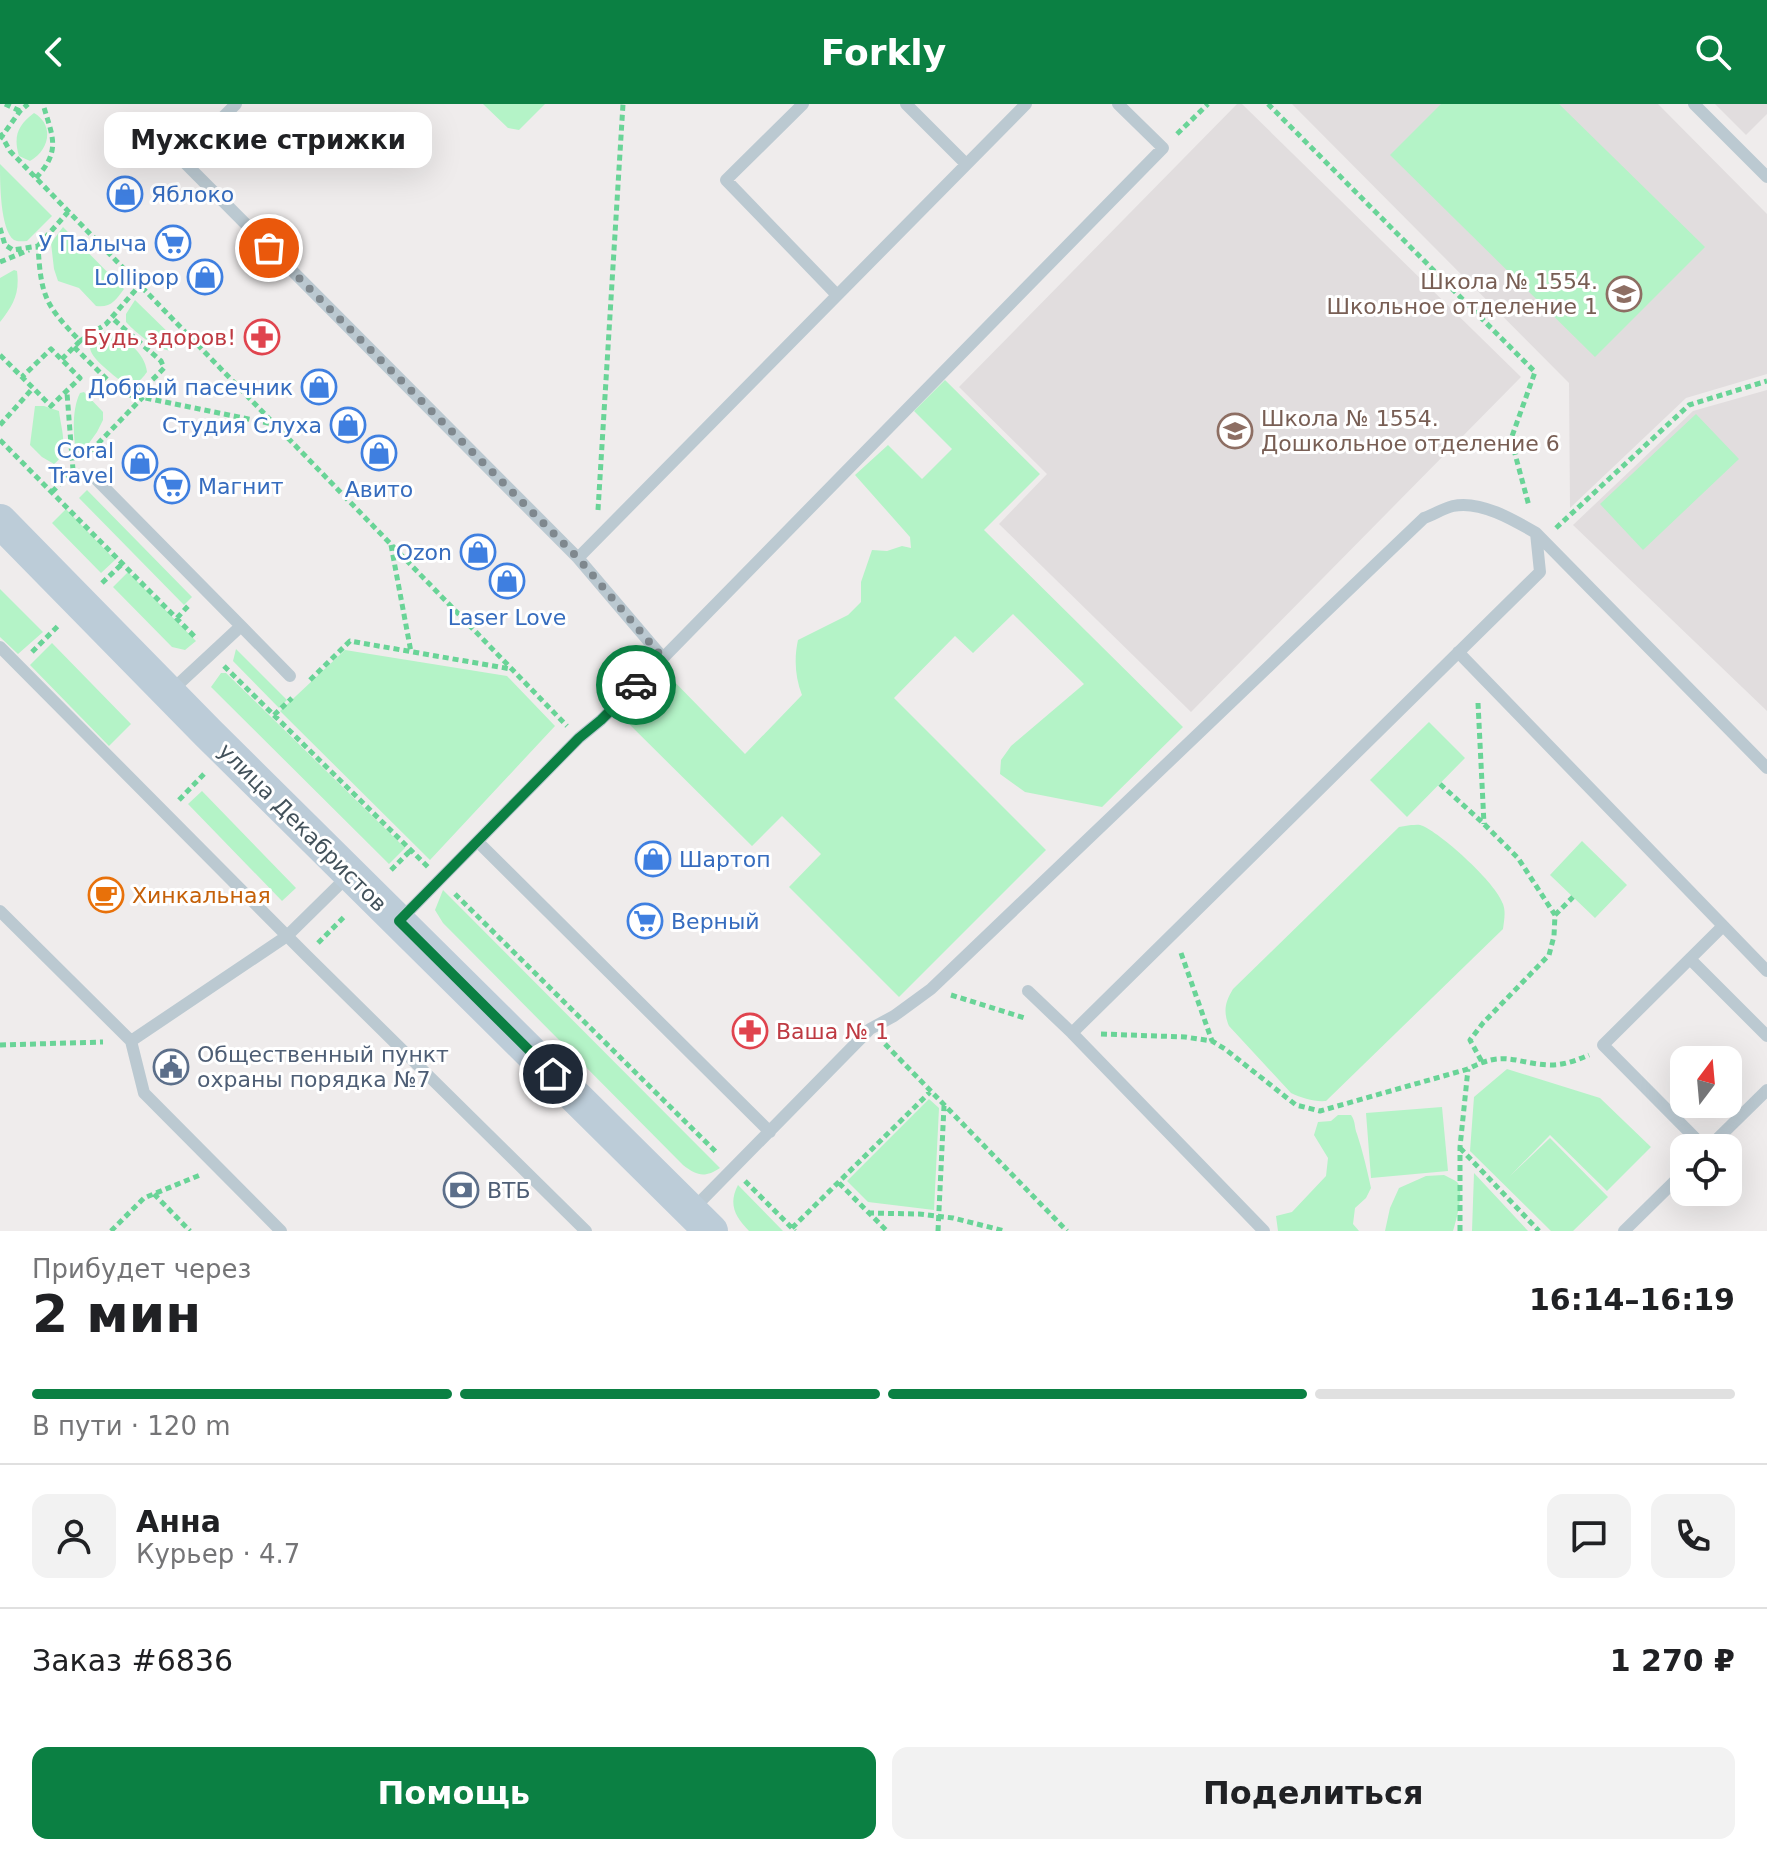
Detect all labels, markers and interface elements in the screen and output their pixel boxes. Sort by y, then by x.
icon: back [32,30,76,74]
icon: search [1691,30,1735,74]
text: Forkly [821,32,946,73]
callout: Мужские стрижки [105,112,433,168]
text: Мужские стрижки [130,125,406,155]
shop icon: Яблоко [106,175,144,213]
place label: Яблоко [151,182,234,207]
pin [235,214,303,282]
supermarket icon: У Палыча [154,224,192,262]
icon: bag [247,226,291,270]
place label: У Палыча [39,231,147,256]
shop icon: Lollipop [186,258,224,296]
place label: Lollipop [94,265,179,290]
place label: Школа № 1554. Школьное отделение 1 [1327,269,1598,319]
school or university icon: Школа № 1554. Школьное отделение 1 [1605,275,1643,313]
pharmacy icon: Будь здоров! [243,318,281,356]
place label: Будь здоров! [83,325,236,350]
shop icon: Добрый пасечник [300,368,338,406]
place label: Добрый пасечник [88,375,293,400]
shop icon: Студия Слуха [329,406,367,444]
place label: Школа № 1554. Дошкольное отделение 6 [1261,406,1560,456]
school or university icon: Школа № 1554. Дошкольное отделение 6 [1216,412,1254,450]
place label: Студия Слуха [162,413,322,438]
shop icon: Авито [360,434,398,472]
place label: Coral Travel [48,438,114,488]
shop icon: Coral Travel [121,444,159,482]
supermarket icon: Магнит [153,467,191,505]
place label: Магнит [198,474,284,499]
place label: Авито [345,477,413,502]
shop icon: Ozon [459,533,497,571]
place label: Ozon [396,540,452,565]
shop icon: Laser Love [488,562,526,600]
place label: Laser Love [448,605,566,630]
courier [596,645,676,725]
icon: car [614,663,658,707]
street label: улица Декабристов [213,738,392,917]
shop icon: Шартоп [634,840,672,878]
place label: Шартоп [679,847,771,872]
cafe icon: Хинкальная [87,876,125,914]
place label: Хинкальная [132,883,271,908]
supermarket icon: Верный [626,902,664,940]
place label: Верный [671,909,760,934]
pharmacy icon: Ваша № 1 [731,1012,769,1050]
place label: Ваша № 1 [776,1019,889,1044]
pin [519,1040,587,1108]
place label: Общественный пункт охраны порядка №7 [197,1042,449,1092]
north arrow [1670,1046,1742,1118]
map controls [1670,1046,1742,1206]
public building icon: Общественный пункт охраны порядка №7 [152,1048,190,1086]
icon: home [531,1052,575,1096]
button: locate [1670,1134,1742,1206]
bank icon: ВТБ [442,1171,480,1209]
place label: ВТБ [487,1178,531,1203]
text: Прибудет через [32,1254,251,1284]
text: 16:14–16:19 [1529,1282,1735,1317]
text: 2 мин [32,1284,201,1344]
text: В пути · 120 m [32,1411,231,1441]
button: person [32,1494,116,1578]
button: chat [1547,1494,1631,1578]
button: phone [1651,1494,1735,1578]
text: Анна [136,1504,221,1539]
text: Курьер · 4.7 [136,1539,300,1569]
text: Заказ #6836 [32,1643,233,1678]
text: 1 270 ₽ [1610,1643,1735,1678]
button: Помощь [32,1747,876,1839]
button: Поделиться [892,1747,1735,1839]

